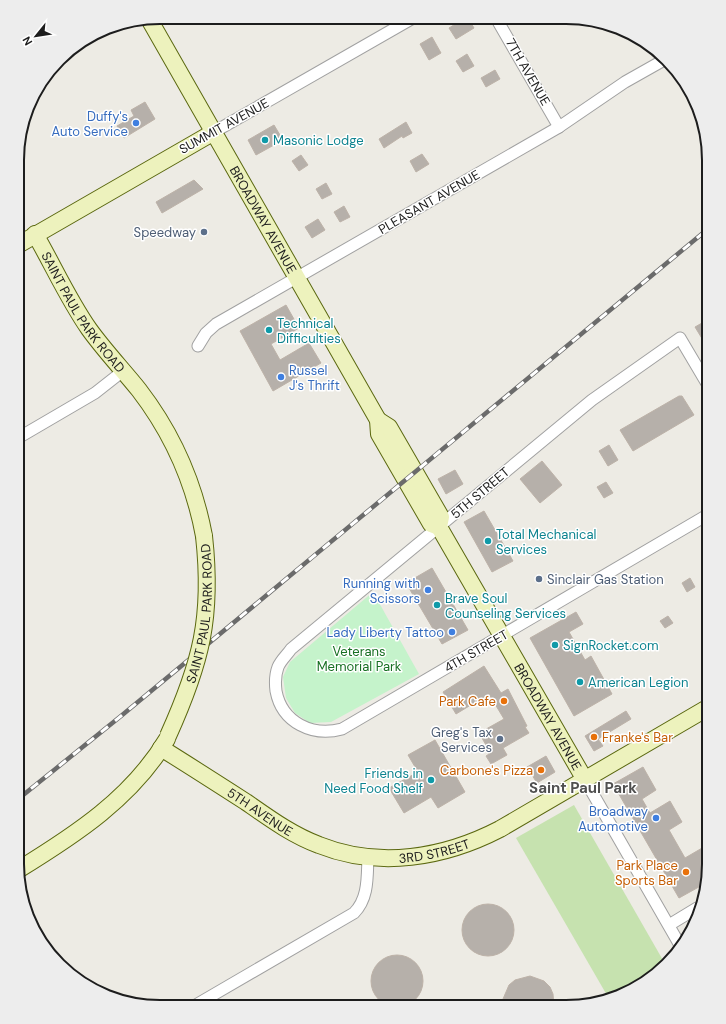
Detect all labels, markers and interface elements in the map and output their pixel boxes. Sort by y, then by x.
north arrow [16,16,56,56]
text: N [19,34,35,48]
street label: 7TH AVENUE [502,35,554,109]
street label: SUMMIT AVENUE [176,94,272,158]
place label: Duffy's Auto Service [51,108,128,140]
marker: Duffy's Auto Service [131,118,141,128]
place label: Masonic Lodge [273,132,364,149]
marker: Masonic Lodge [260,135,270,145]
street label: BROADWAY AVENUE [226,163,301,276]
street label: PLEASANT AVENUE [375,166,483,238]
place label: Speedway [134,224,196,241]
marker: Speedway [199,227,209,237]
street label: SAINT PAUL PARK ROAD [38,249,129,376]
place label: Technical Difficulties [277,315,341,347]
marker: Technical Difficulties [264,325,274,335]
place label: Russel J's Thrift [289,362,340,394]
marker: Russel J's Thrift [276,372,286,382]
street label: 5TH STREET [447,463,513,523]
place label: Total Mechanical Services [496,526,596,558]
marker: Total Mechanical Services [483,536,493,546]
street label: SAINT PAUL PARK ROAD [182,543,215,685]
place label: Sinclair Gas Station [547,571,664,588]
marker: Sinclair Gas Station [534,574,544,584]
place label: Running with Scissors [343,575,420,607]
marker: Running with Scissors [423,585,433,595]
place label: Brave Soul Counseling Services [445,590,566,622]
marker: Brave Soul Counseling Services [432,600,442,610]
place label: Lady Liberty Tattoo [327,624,444,641]
street label: 4TH STREET [441,626,511,676]
marker: Lady Liberty Tattoo [447,627,457,637]
place label: SignRocket.com [563,637,659,654]
marker: SignRocket.com [550,640,560,650]
park label: Veterans Memorial Park [317,643,402,675]
street label: BROADWAY AVENUE [511,660,586,773]
place label: American Legion [588,674,688,691]
marker: American Legion [575,677,585,687]
place label: Park Cafe [439,693,496,710]
marker: Park Cafe [499,696,509,706]
place label: Greg's Tax Services [431,724,493,756]
place label: Franke's Bar [602,729,673,746]
marker: Franke's Bar [589,732,599,742]
marker: Greg's Tax Services [495,734,505,744]
place label: Carbone's Pizza [440,762,533,779]
place label: Friends in Need Food Shelf [324,765,424,797]
marker: Carbone's Pizza [536,765,546,775]
marker: Friends in Need Food Shelf [426,775,436,785]
district label: Saint Paul Park [529,778,637,798]
street label: 5TH AVENUE [224,784,296,840]
place label: Broadway Automotive [578,803,648,835]
marker: Broadway Automotive [651,813,661,823]
street label: 3RD STREET [398,835,472,866]
place label: Park Place Sports Bar [615,857,678,889]
marker: Park Place Sports Bar [681,867,691,877]

